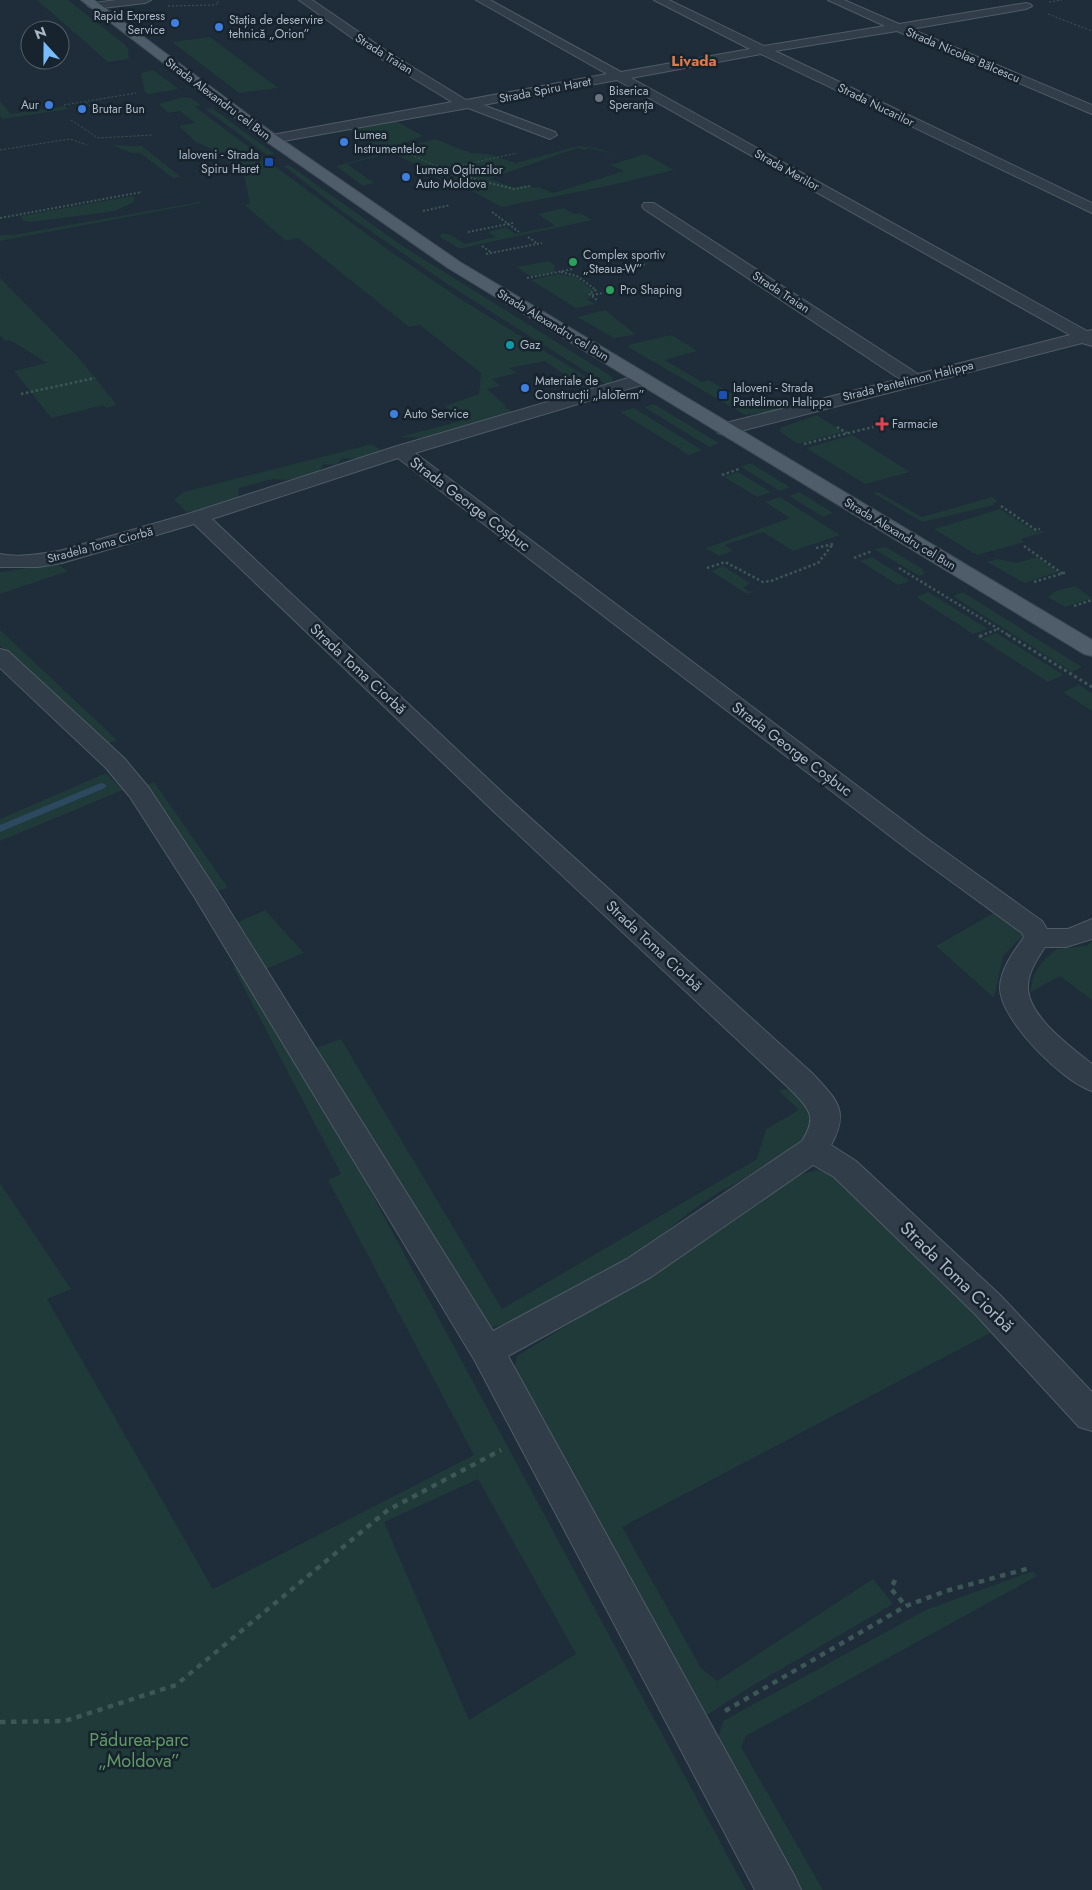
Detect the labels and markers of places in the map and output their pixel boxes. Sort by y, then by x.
place label: Rapid Express Service [94,7,165,39]
place label: Stația de deservire tehnică „Orion” [229,11,323,43]
marker: Rapid Express Service [169,17,181,29]
marker: Stația de deservire tehnică „Orion” [213,21,225,33]
place label: Biserica Speranţa [609,82,654,114]
marker: Biserica Speranţa [593,92,605,104]
place label: Aur [21,96,40,114]
marker: Aur [43,99,55,111]
place label: Brutar Bun [92,100,145,118]
marker: Brutar Bun [76,103,88,115]
place label: Lumea Instrumentelor [354,126,427,158]
marker: Lumea Instrumentelor [338,136,350,148]
place label: Ialoveni - Strada Spiru Haret [179,146,259,178]
marker: Ialoveni - Strada Spiru Haret [263,156,275,168]
place label: Lumea Oglinzilor Auto Moldova [416,161,504,193]
marker: Lumea Oglinzilor Auto Moldova [400,171,412,183]
place label: Complex sportiv „Steaua-W” [583,246,666,278]
marker: Complex sportiv „Steaua-W” [567,256,579,268]
place label: Pro Shaping [620,281,682,299]
marker: Pro Shaping [604,284,616,296]
place label: Gaz [520,336,541,354]
marker: Gaz [504,339,516,351]
place label: Materiale de Construcții „IaloTerm” [535,372,645,404]
place label: Ialoveni - Strada Pantelimon Halippa [733,379,832,411]
marker: Materiale de Construcții „IaloTerm” [519,382,531,394]
marker: Ialoveni - Strada Pantelimon Halippa [717,389,729,401]
place label: Auto Service [404,405,469,423]
marker: Auto Service [388,408,400,420]
place label: Farmacie [892,415,938,433]
marker: Farmacie [876,418,888,430]

